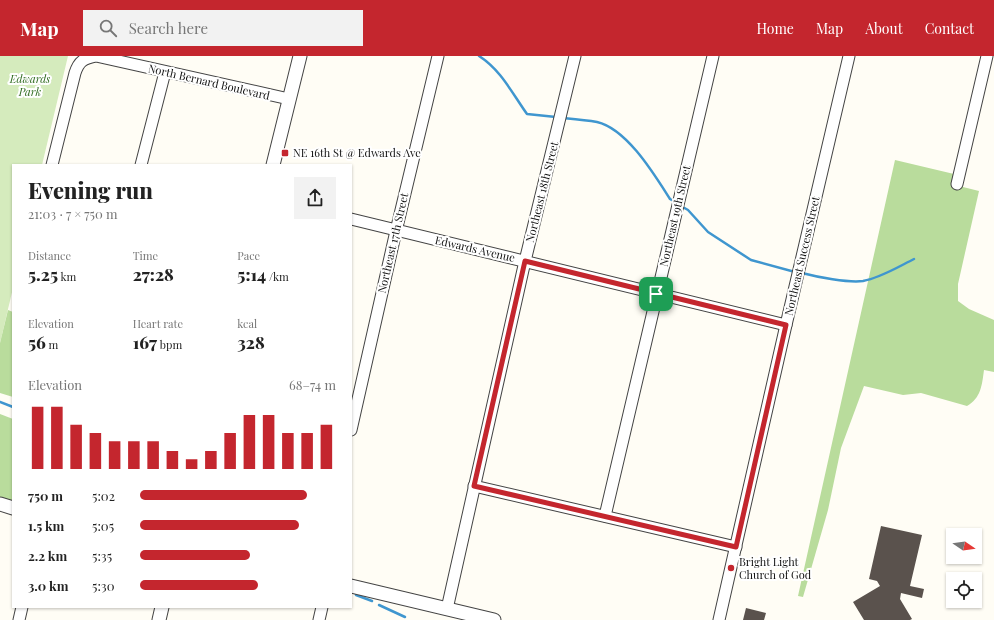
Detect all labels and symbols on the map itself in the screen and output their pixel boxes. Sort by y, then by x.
street label: North Bernard Boulevard [147,60,272,103]
park label: Edwards Park [9,71,51,99]
street label: Northeast 18th Street [522,140,561,244]
place label: NE 16th St @ Edwards Ave [293,145,421,160]
marker: NE 16th St @ Edwards Ave [280,148,290,158]
street label: Northeast 19th Street [656,164,693,268]
street label: Northeast 17th Street [374,191,411,294]
street label: Northeast Success Street [780,195,823,317]
street label: Edwards Avenue [434,232,517,265]
pin [639,277,673,311]
north arrow [946,528,982,564]
place label: Bright Light Church of God [739,554,812,582]
marker: Bright Light Church of God [726,563,736,573]

